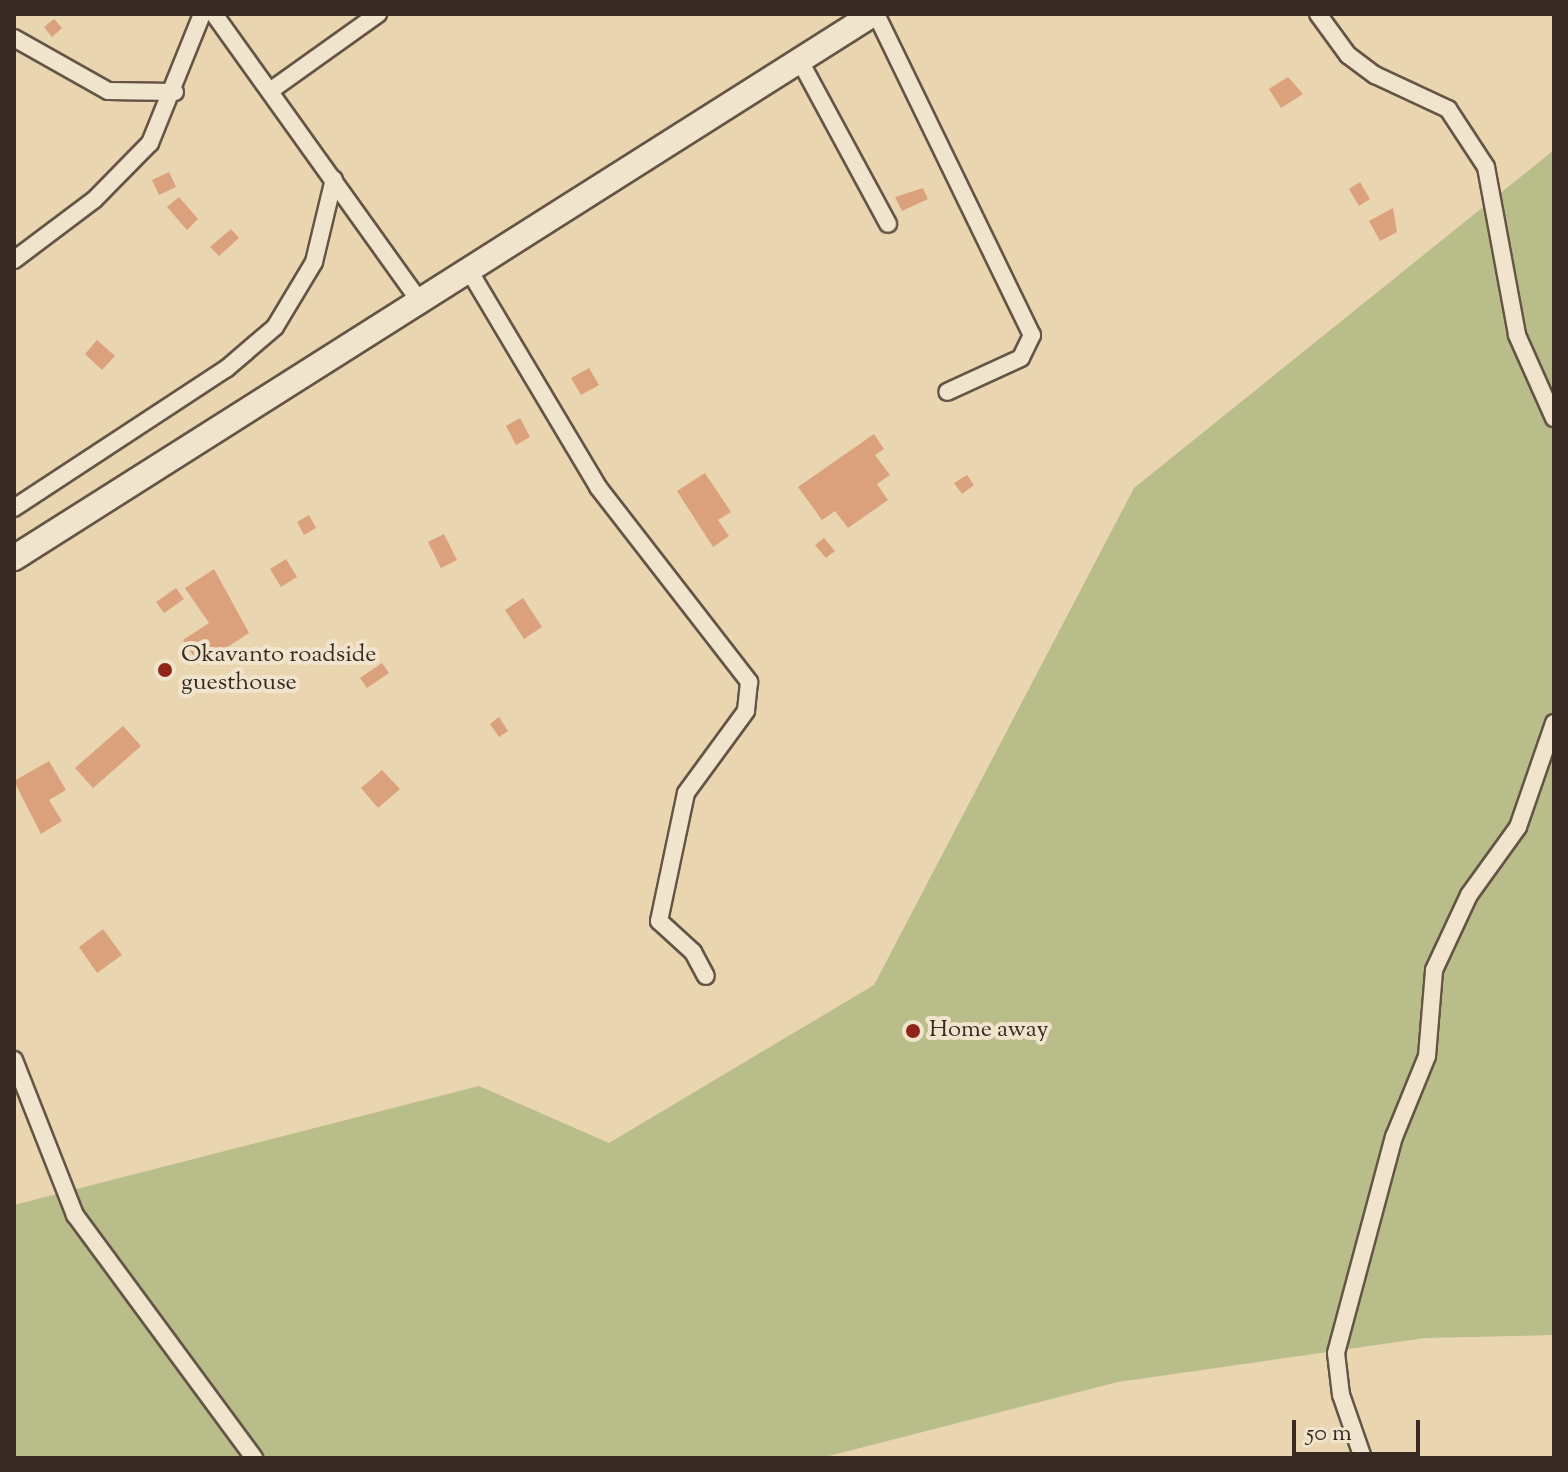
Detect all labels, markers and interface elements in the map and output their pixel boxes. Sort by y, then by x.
place label: Okavanto roadside guesthouse [181,642,376,698]
marker: Okavanto roadside guesthouse [156,661,174,679]
place label: Home away [929,1017,1048,1045]
marker: Home away [904,1022,922,1040]
scale bar [1296,1404,1424,1454]
text: 50 m [1306,1417,1352,1451]

